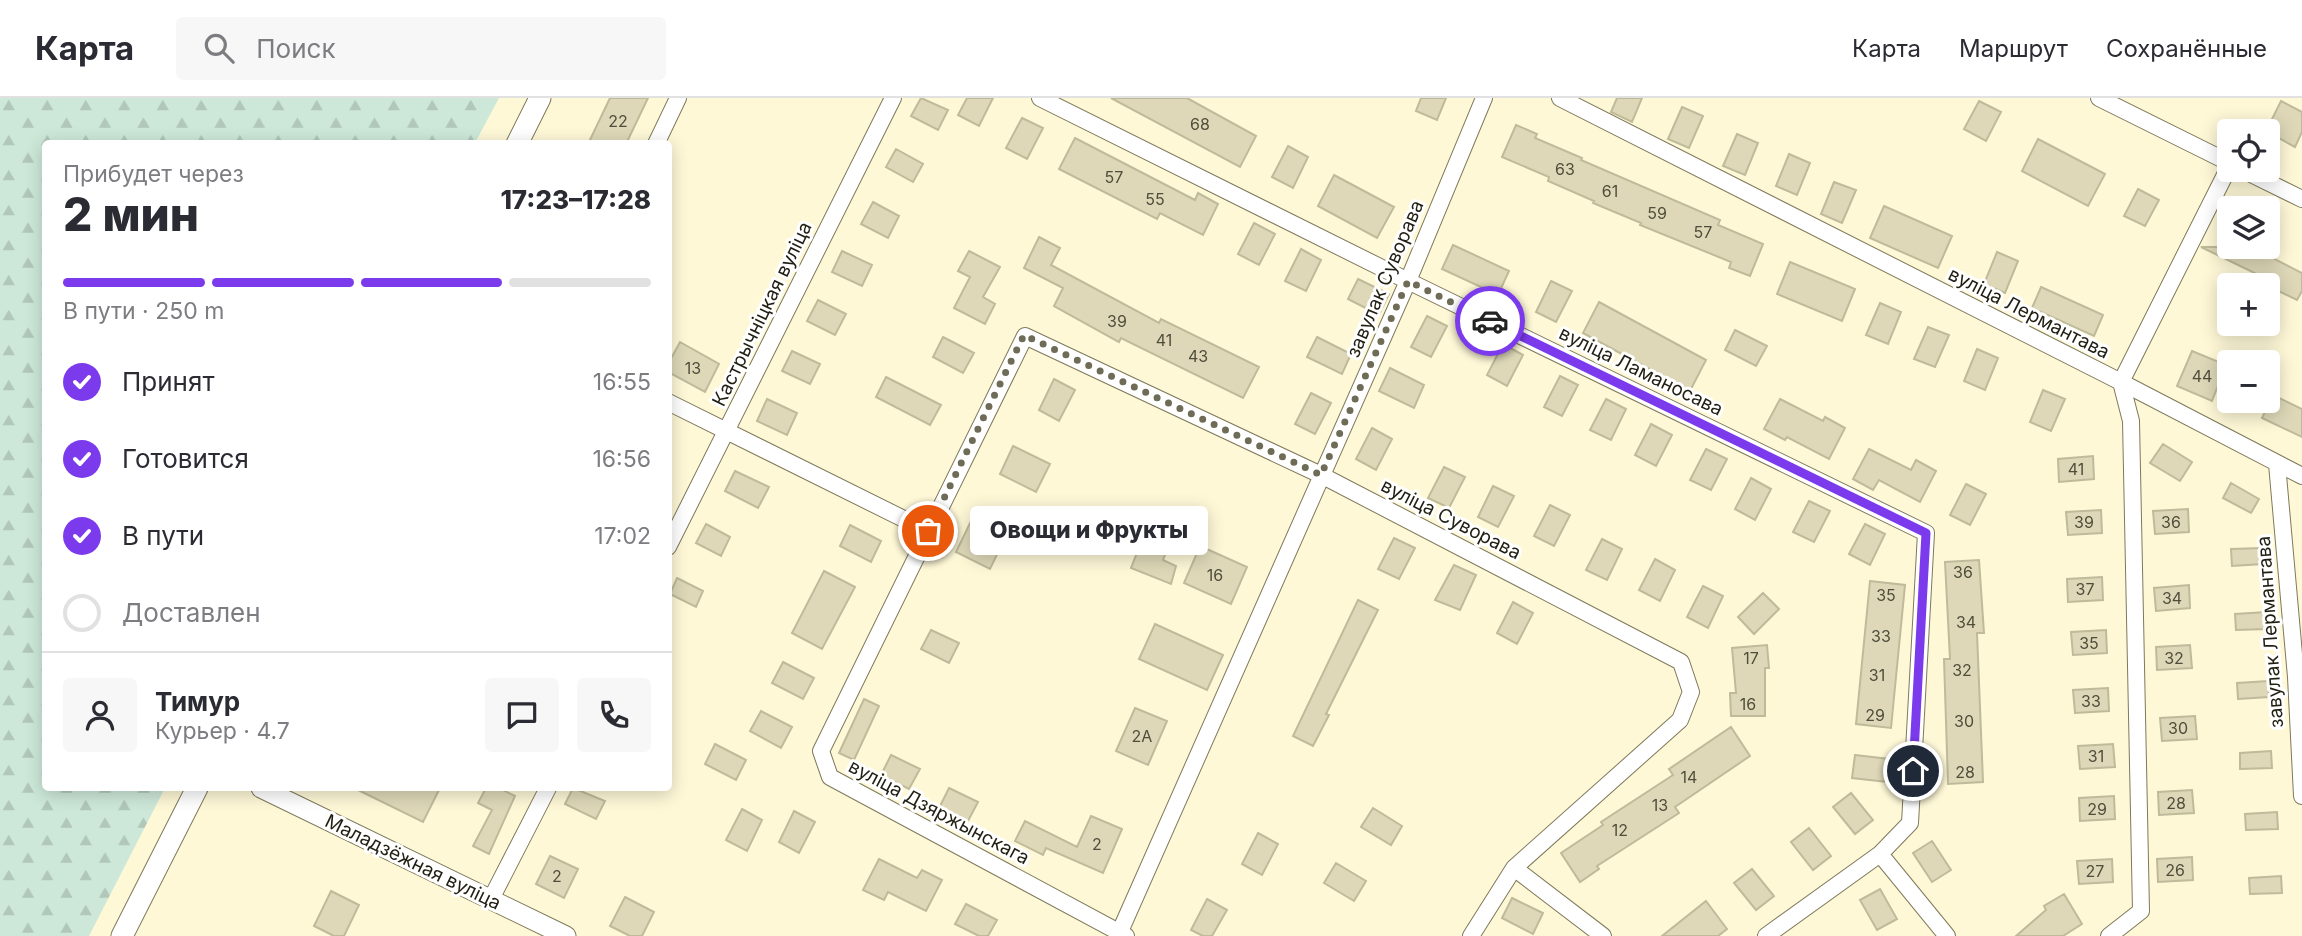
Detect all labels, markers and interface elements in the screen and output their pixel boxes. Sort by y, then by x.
search box [176,17,666,80]
text: Карта [35,28,134,68]
icon: search [200,29,238,67]
text: Поиск [256,33,335,64]
text: Карта [1852,34,1921,63]
text: Маршрут [1959,34,2068,63]
text: Сохранённые [2106,34,2267,63]
house number: 22 [608,111,628,131]
house number: 68 [1190,114,1210,134]
map controls [2217,119,2280,413]
button: locate [2217,119,2280,182]
house number: 63 [1555,159,1575,179]
text: Прибудет через [63,160,244,188]
house number: 57 [1105,167,1123,187]
house number: 61 [1602,181,1618,201]
text: 17:23–17:28 [500,184,651,215]
text: 2 мин [63,186,199,242]
house number: 55 [1145,189,1165,209]
button: layers [2217,196,2280,259]
street label: завулак Суворава [1342,197,1428,361]
house number: 59 [1647,203,1667,223]
street label: Кастрычніцкая вуліца [707,218,817,410]
house number: 57 [1694,222,1712,242]
street label: вуліца Лермантава [1945,262,2113,364]
button: + [2217,273,2280,336]
courier [1455,286,1525,356]
text: В пути · 250 m [63,297,224,325]
icon: car [1471,302,1509,340]
house number: 39 [1107,311,1127,331]
street label: вуліца Ламаносава [1555,321,1727,421]
house number: 41 [1156,330,1172,350]
house number: 43 [1188,346,1208,366]
button: − [2217,350,2280,413]
house number: 13 [685,358,701,378]
icon: check [63,363,101,401]
text: Принят [122,366,215,397]
house number: 44 [2192,366,2212,386]
text: 16:55 [593,368,651,396]
icon: check [63,440,101,478]
text: Готовится [122,443,249,474]
text: 16:56 [593,445,651,473]
house number: 41 [2068,459,2084,479]
street label: вуліца Суворава [1377,474,1525,564]
pin [898,501,958,561]
callout: Овощи и Фрукты [970,506,1208,556]
icon: bag [909,512,947,550]
house number: 39 [2074,512,2094,532]
house number: 36 [2161,512,2181,532]
text: Овощи и Фрукты [990,516,1188,544]
icon: check [63,517,101,555]
text: В пути [122,520,204,551]
text: 17:02 [594,522,651,550]
street label: завулак Лермантава [2252,535,2288,729]
house number: 36 [1953,562,1973,582]
house number: 16 [1207,565,1223,585]
house number: 37 [2076,579,2094,599]
house number: 35 [1876,585,1896,605]
house number: 34 [2162,588,2182,608]
text: Доставлен [122,597,261,628]
house number: 34 [1956,612,1976,632]
house number: 33 [1871,626,1891,646]
house number: 35 [2079,633,2099,653]
house number: 17 [1743,648,1759,668]
house number: 32 [2164,648,2184,668]
house number: 32 [1952,660,1972,680]
house number: 31 [1869,665,1885,685]
button: person [63,678,137,752]
button: chat [485,678,559,752]
button: phone [577,678,651,752]
text: Тимур [155,686,240,717]
house number: 33 [2081,691,2101,711]
house number: 16 [1740,694,1756,714]
house number: 29 [1865,705,1885,725]
house number: 30 [1954,711,1974,731]
text: Курьер · 4.7 [155,717,290,745]
house number: 30 [2168,718,2188,738]
house number: 2А [1132,726,1152,746]
pin [1883,741,1943,801]
house number: 31 [2088,746,2104,766]
icon: home [1894,752,1932,790]
street label: вуліца Дзяржынскага [845,755,1033,869]
house number: 28 [1955,762,1975,782]
house number: 14 [1681,767,1697,787]
house number: 28 [2166,793,2186,813]
house number: 13 [1652,795,1668,815]
house number: 29 [2087,799,2107,819]
street label: Маладзёжная вуліца [321,809,505,915]
house number: 12 [1612,820,1628,840]
house number: 2 [1092,834,1102,854]
house number: 26 [2165,860,2185,880]
house number: 27 [2086,861,2104,881]
house number: 2 [552,866,562,886]

